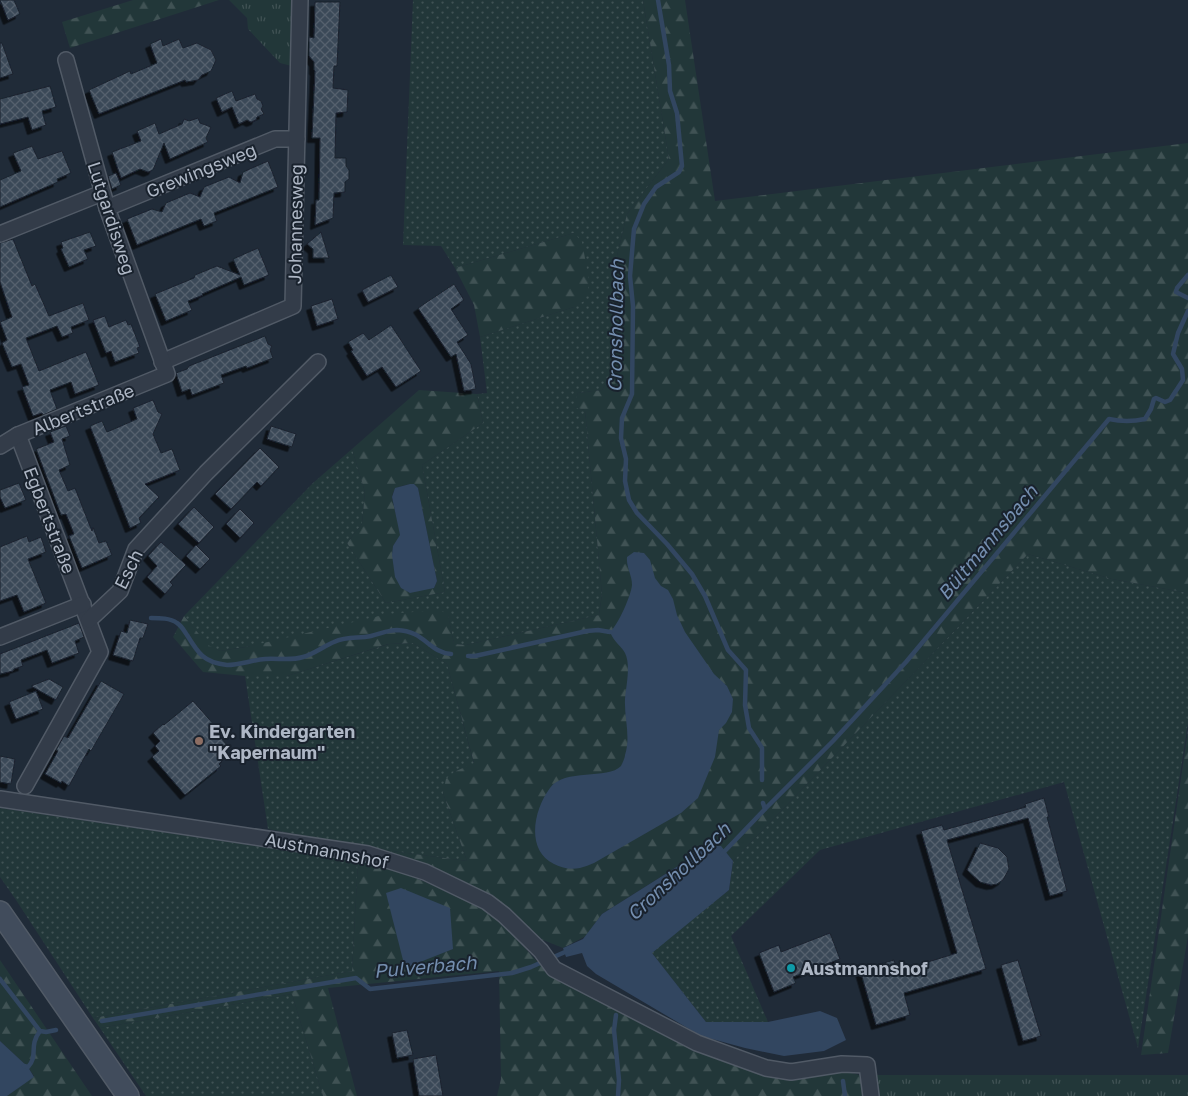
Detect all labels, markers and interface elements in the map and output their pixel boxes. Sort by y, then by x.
street label: Grewingsweg [143,138,259,202]
street label: Lutgardisweg [83,159,141,277]
street label: Johannesweg [283,164,307,284]
water label: Cronshollbach [602,258,628,393]
street label: Albertstraße [29,379,137,439]
street label: Egbertstraße [20,464,80,576]
water label: Bültmannsbach [932,479,1043,604]
street label: Esch [109,546,147,592]
place label: Ev. Kindergarten "Kapernaum" [209,720,355,763]
marker: Ev. Kindergarten "Kapernaum" [193,735,205,747]
water label: Cronshollbach [622,816,735,925]
street label: Austmannshof [263,827,391,873]
water label: Pulverbach [373,950,479,982]
place label: Austmannshof [801,957,928,979]
marker: Austmannshof [785,962,797,974]

